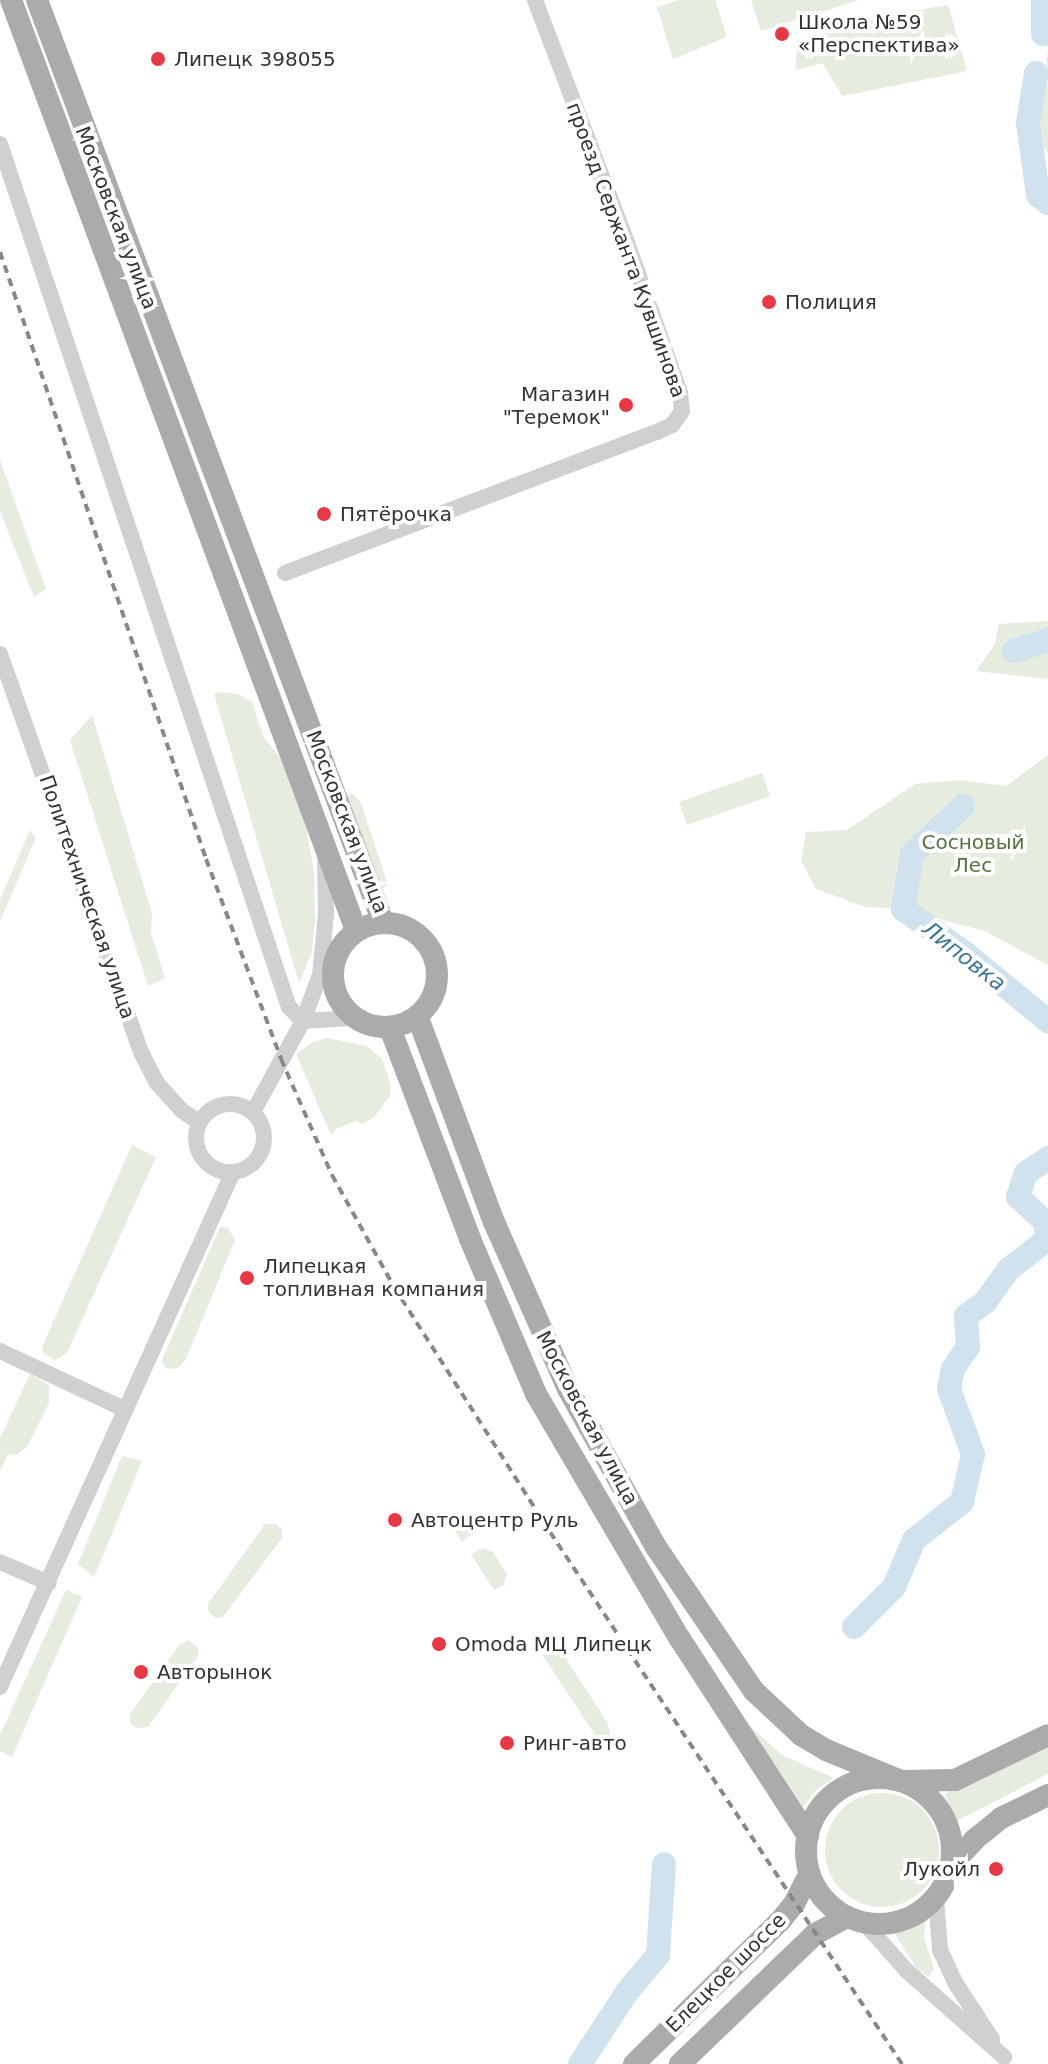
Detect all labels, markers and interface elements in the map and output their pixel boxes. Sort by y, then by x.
place label: Школа №59 «Перспектива» [798,10,960,57]
marker: Школа №59 «Перспектива» [773,25,791,43]
place label: Липецк 398055 [174,47,336,71]
marker: Липецк 398055 [149,50,167,68]
street label: проезд Сержанта Кувшинова [561,99,691,401]
street label: Московская улица [70,123,162,313]
place label: Полиция [785,290,877,314]
marker: Полиция [760,293,778,311]
place label: Магазин "Теремок" [503,382,610,429]
marker: Магазин "Теремок" [617,396,635,414]
place label: Пятёрочка [340,502,452,526]
marker: Пятёрочка [315,505,333,523]
street label: Московская улица [301,727,393,917]
street label: Политехническая улица [34,772,140,1022]
park label: Сосновый Лес [921,831,1025,878]
water label: Липовка [917,915,1011,997]
place label: Липецкая топливная компания [263,1254,484,1301]
marker: Липецкая топливная компания [238,1269,256,1287]
street label: Московская улица [531,1327,643,1509]
place label: Автоцентр Руль [411,1508,579,1532]
marker: Автоцентр Руль [386,1511,404,1529]
place label: Omoda МЦ Липецк [455,1632,652,1656]
marker: Omoda МЦ Липецк [430,1635,448,1653]
place label: Авторынок [157,1660,272,1684]
marker: Авторынок [132,1663,150,1681]
place label: Ринг-авто [523,1731,627,1755]
marker: Ринг-авто [498,1734,516,1752]
place label: Лукойл [903,1857,980,1881]
marker: Лукойл [987,1860,1005,1878]
street label: Елецкое шоссе [661,1908,791,2038]

